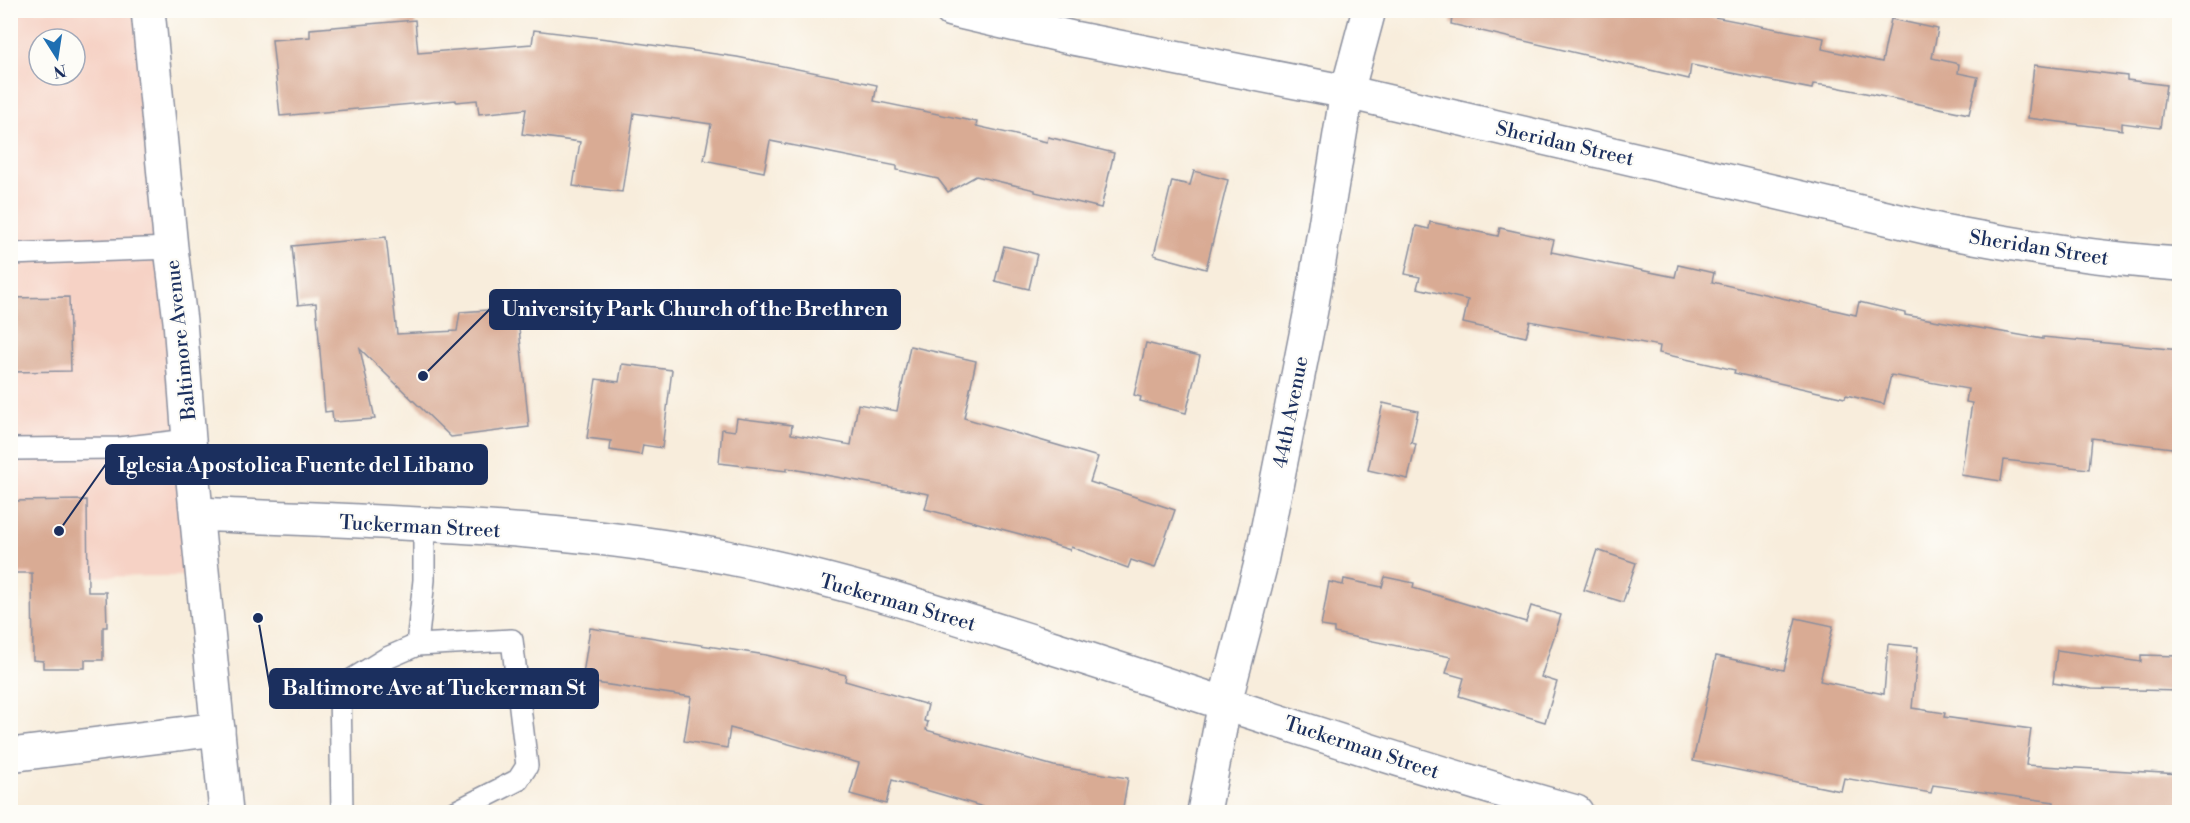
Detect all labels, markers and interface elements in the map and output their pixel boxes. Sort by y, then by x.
north arrow [27,27,87,87]
text: N [51,60,68,82]
street label: Sheridan Street [1493,116,1636,172]
street label: Sheridan Street [1967,225,2110,272]
street label: Baltimore Avenue [161,258,202,422]
callout: University Park Church of the Brethren [490,290,900,329]
text: University Park Church of the Brethren [502,297,888,323]
street label: 44th Avenue [1268,354,1315,470]
callout: Iglesia Apostolica Fuente del Libano [106,445,487,484]
text: Iglesia Apostolica Fuente del Libano [118,453,474,479]
street label: Tuckerman Street [339,511,501,544]
street label: Tuckerman Street [817,569,979,638]
callout: Baltimore Ave at Tuckerman St [270,669,598,708]
text: Baltimore Ave at Tuckerman St [282,676,587,702]
street label: Tuckerman Street [1281,712,1442,785]

